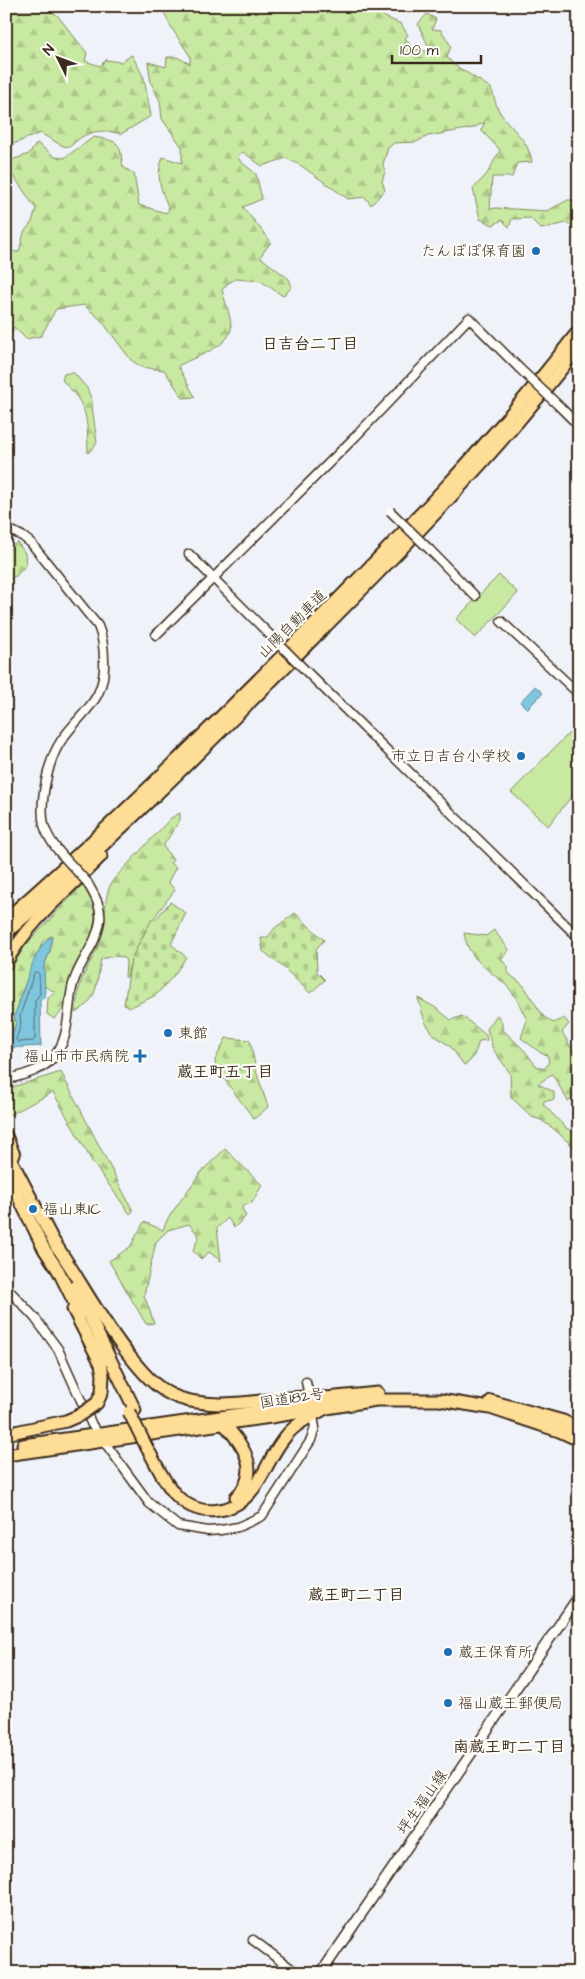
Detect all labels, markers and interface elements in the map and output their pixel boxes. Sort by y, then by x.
north arrow [32,32,82,82]
scale bar [392,32,481,64]
text: N [39,40,60,60]
text: 100 m [400,40,439,61]
place label: たんぽぽ保育園 [421,241,526,262]
marker: たんぽぽ保育園 [530,245,542,257]
district label: 日吉台二丁目 [262,333,358,355]
street label: 山陽自動車道 [253,585,332,664]
place label: 市立日吉台小学校 [391,746,511,767]
marker: 市立日吉台小学校 [515,750,527,762]
place label: 東館 [178,1023,208,1044]
marker: 東館 [162,1027,174,1039]
place label: 福山市市民病院 [24,1046,129,1067]
marker: 福山市市民病院 [133,1049,147,1063]
district label: 蔵王町五丁目 [177,1061,273,1083]
place label: 福山東IC [43,1199,101,1220]
marker: 福山東IC [27,1203,39,1215]
street label: 国道182号 [258,1383,326,1414]
district label: 蔵王町二丁目 [308,1584,404,1606]
place label: 蔵王保育所 [458,1642,533,1663]
marker: 蔵王保育所 [442,1646,454,1658]
place label: 福山蔵王郵便局 [458,1693,563,1714]
marker: 福山蔵王郵便局 [442,1697,454,1709]
district label: 南蔵王町二丁目 [453,1736,565,1758]
street label: 坪生福山線 [392,1766,453,1839]

